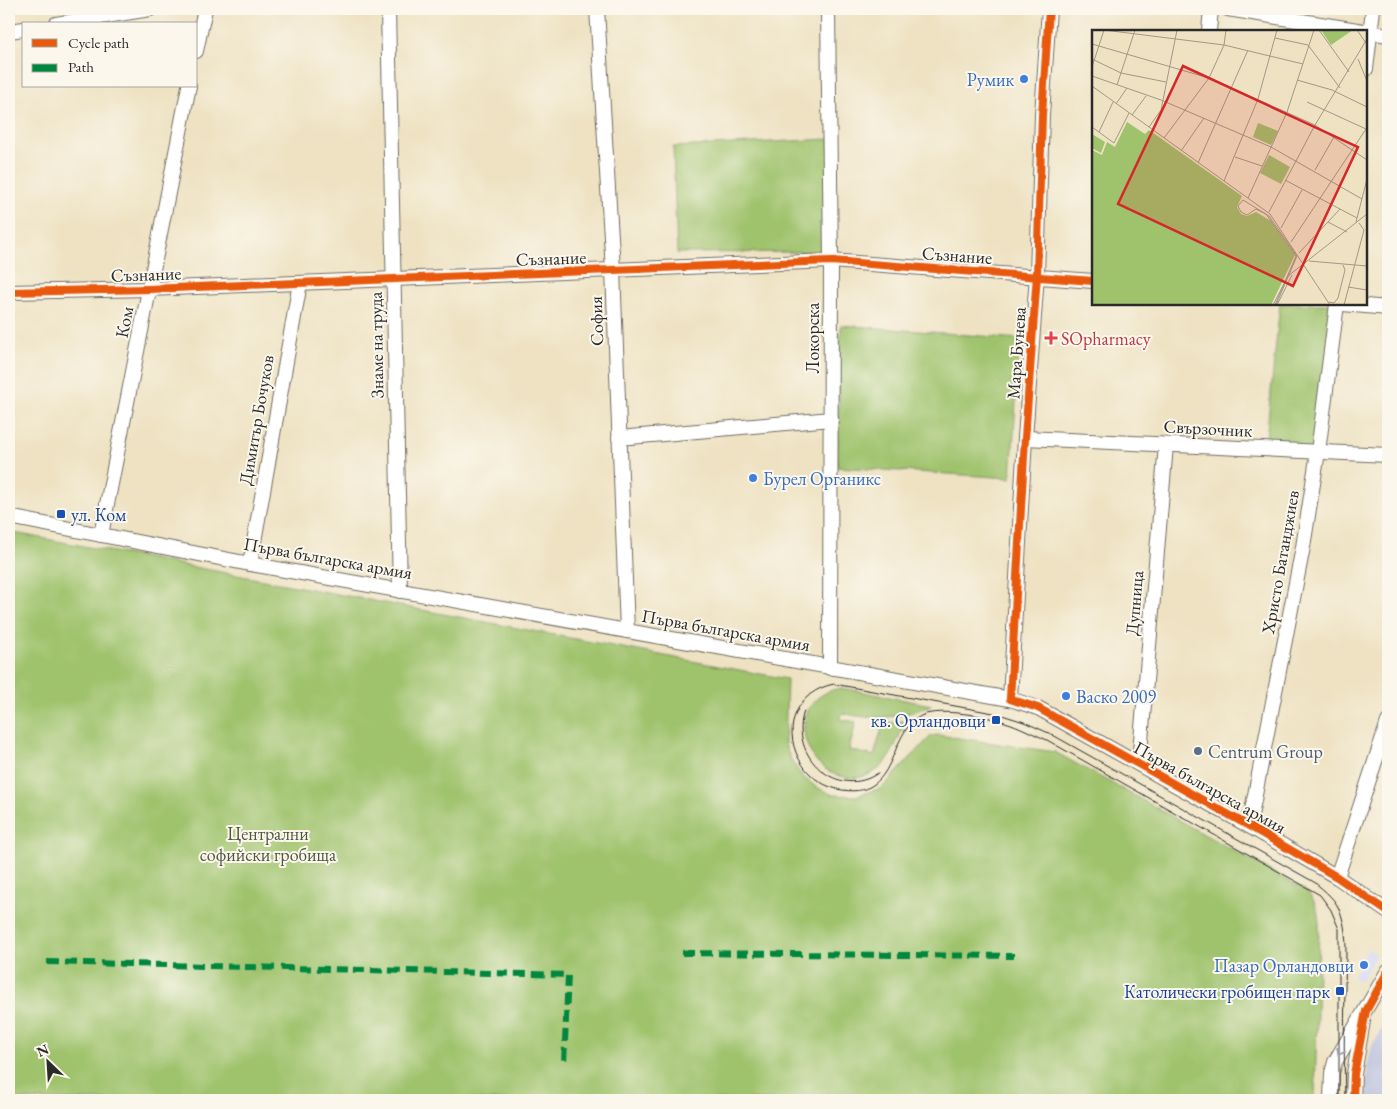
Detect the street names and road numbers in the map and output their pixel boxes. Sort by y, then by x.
street label: Съзнание [921,241,993,269]
street label: Съзнание [515,245,587,271]
street label: Съзнание [110,261,182,287]
street label: Знаме на труда [364,291,388,399]
street label: София [584,296,608,346]
street label: Локорска [801,302,824,373]
street label: Ком [110,304,138,340]
street label: Мара Бунева [1001,305,1031,400]
street label: Димитър Бочуков [233,353,279,487]
street label: Свързочник [1163,414,1254,442]
street label: Христо Батанджиев [1256,488,1304,637]
street label: Първа българска армия [242,532,414,584]
street label: Дупница [1120,569,1148,636]
street label: Първа българска армия [640,604,812,656]
street label: Първа българска армия [1130,736,1290,838]

